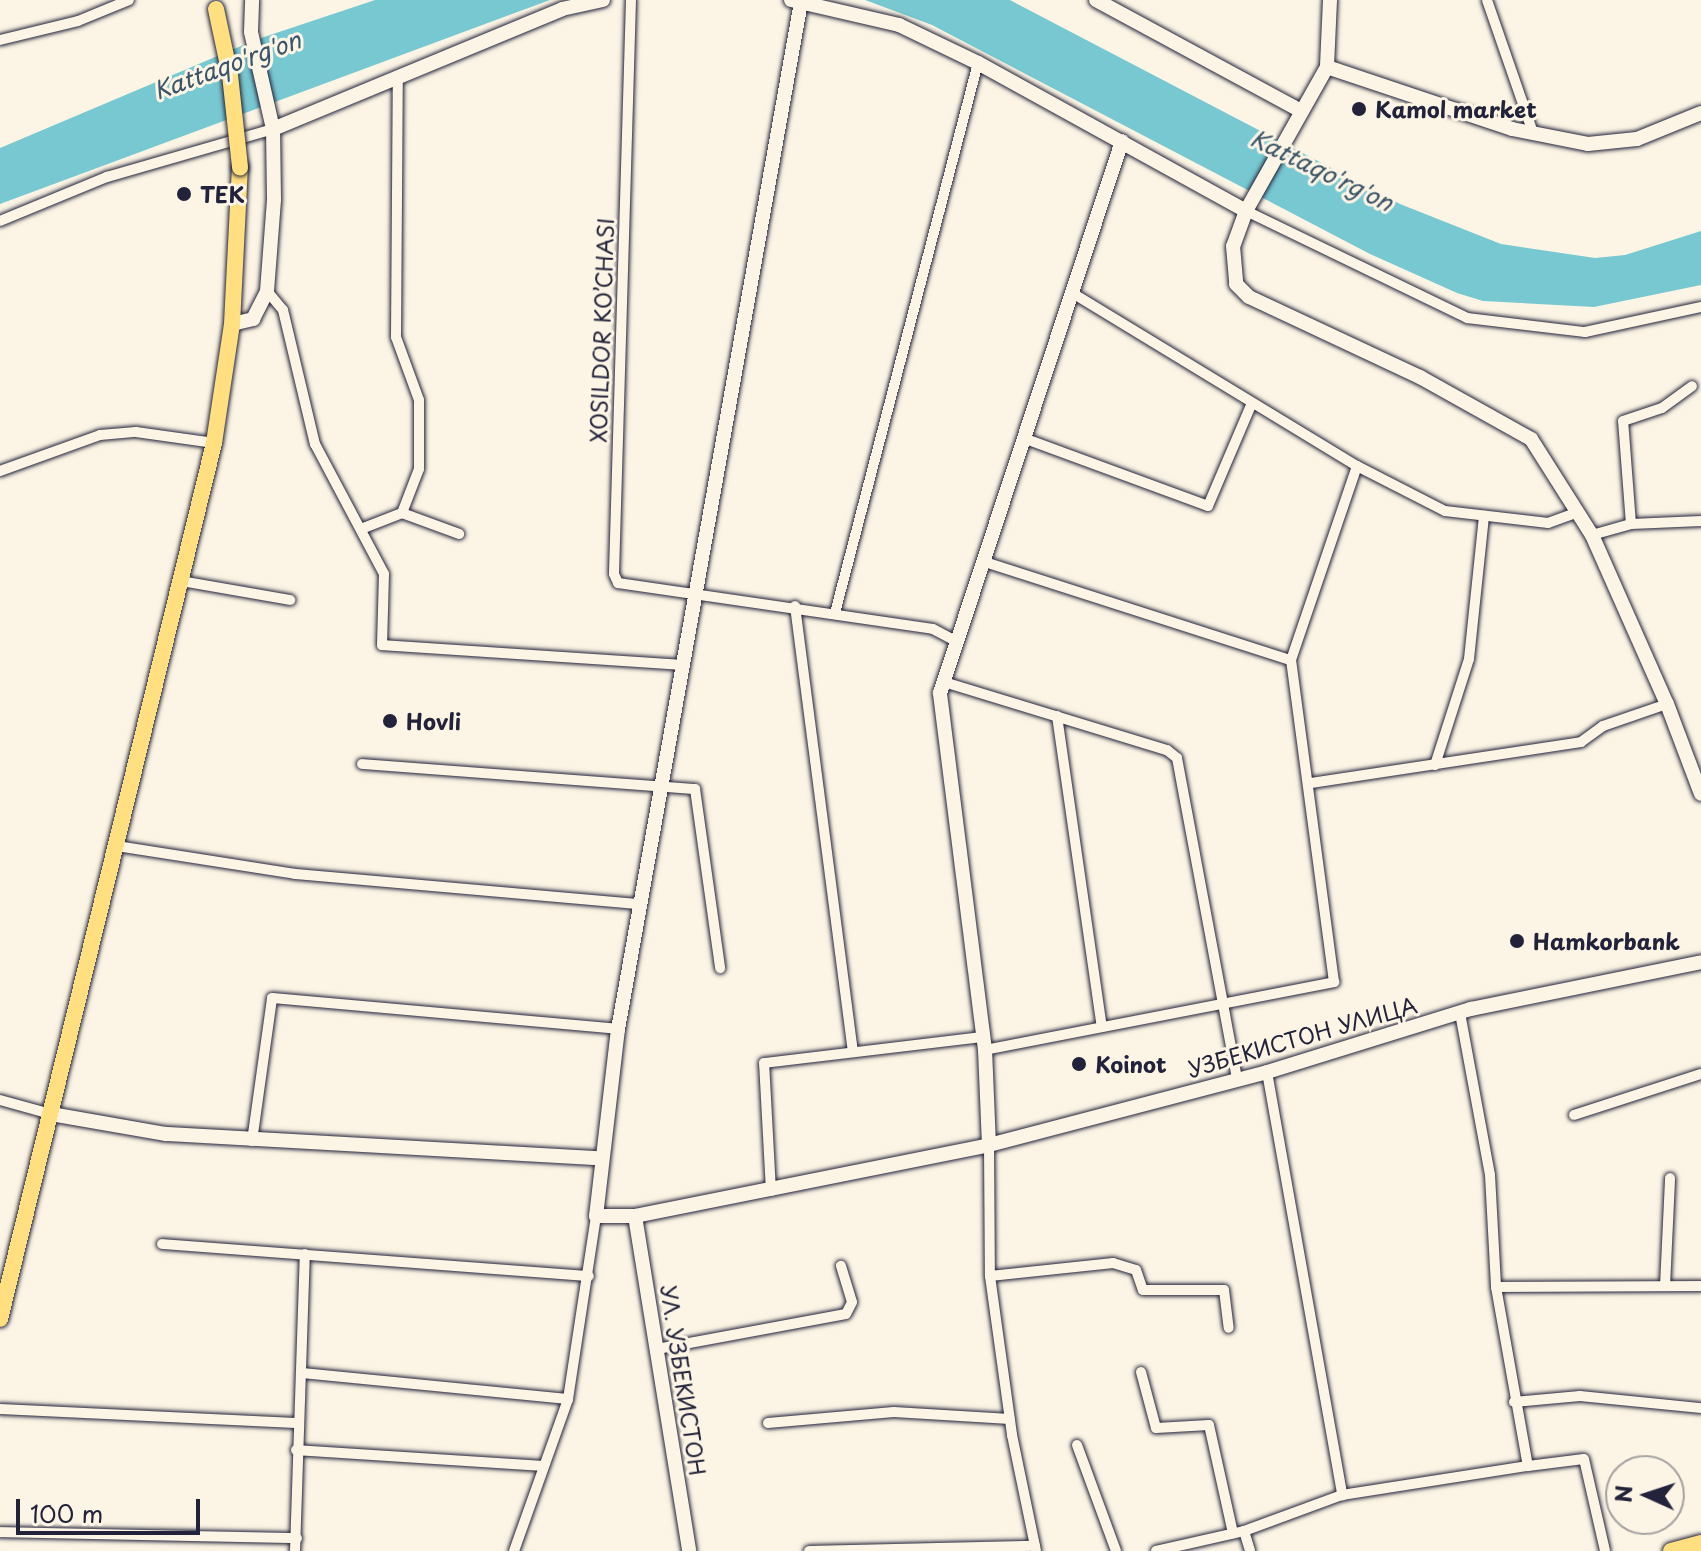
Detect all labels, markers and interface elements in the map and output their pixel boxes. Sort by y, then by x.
water label: Kattaqo'rg'on [149,25,305,105]
place label: Kamol market [1375,96,1537,122]
marker: Kamol market [1350,100,1368,118]
water label: Kattaqo'rg'on [1246,123,1398,217]
place label: TEK [200,181,245,207]
marker: TEK [175,185,193,203]
street label: XOSILDOR KO’CHASI [584,217,618,443]
place label: Hovli [406,708,461,734]
marker: Hovli [381,712,399,730]
place label: Hamkorbank [1533,928,1680,954]
marker: Hamkorbank [1508,932,1526,950]
street label: УЗБЕКИСТОН УЛИЦА [1184,990,1420,1082]
place label: Koinot [1095,1051,1166,1077]
marker: Koinot [1070,1055,1088,1073]
street label: УЛ. УЗБЕКИСТОН [656,1283,712,1477]
north arrow [1605,1455,1685,1535]
scale bar [20,1483,204,1533]
text: N [1606,1484,1639,1503]
text: 100 m [30,1495,103,1531]

